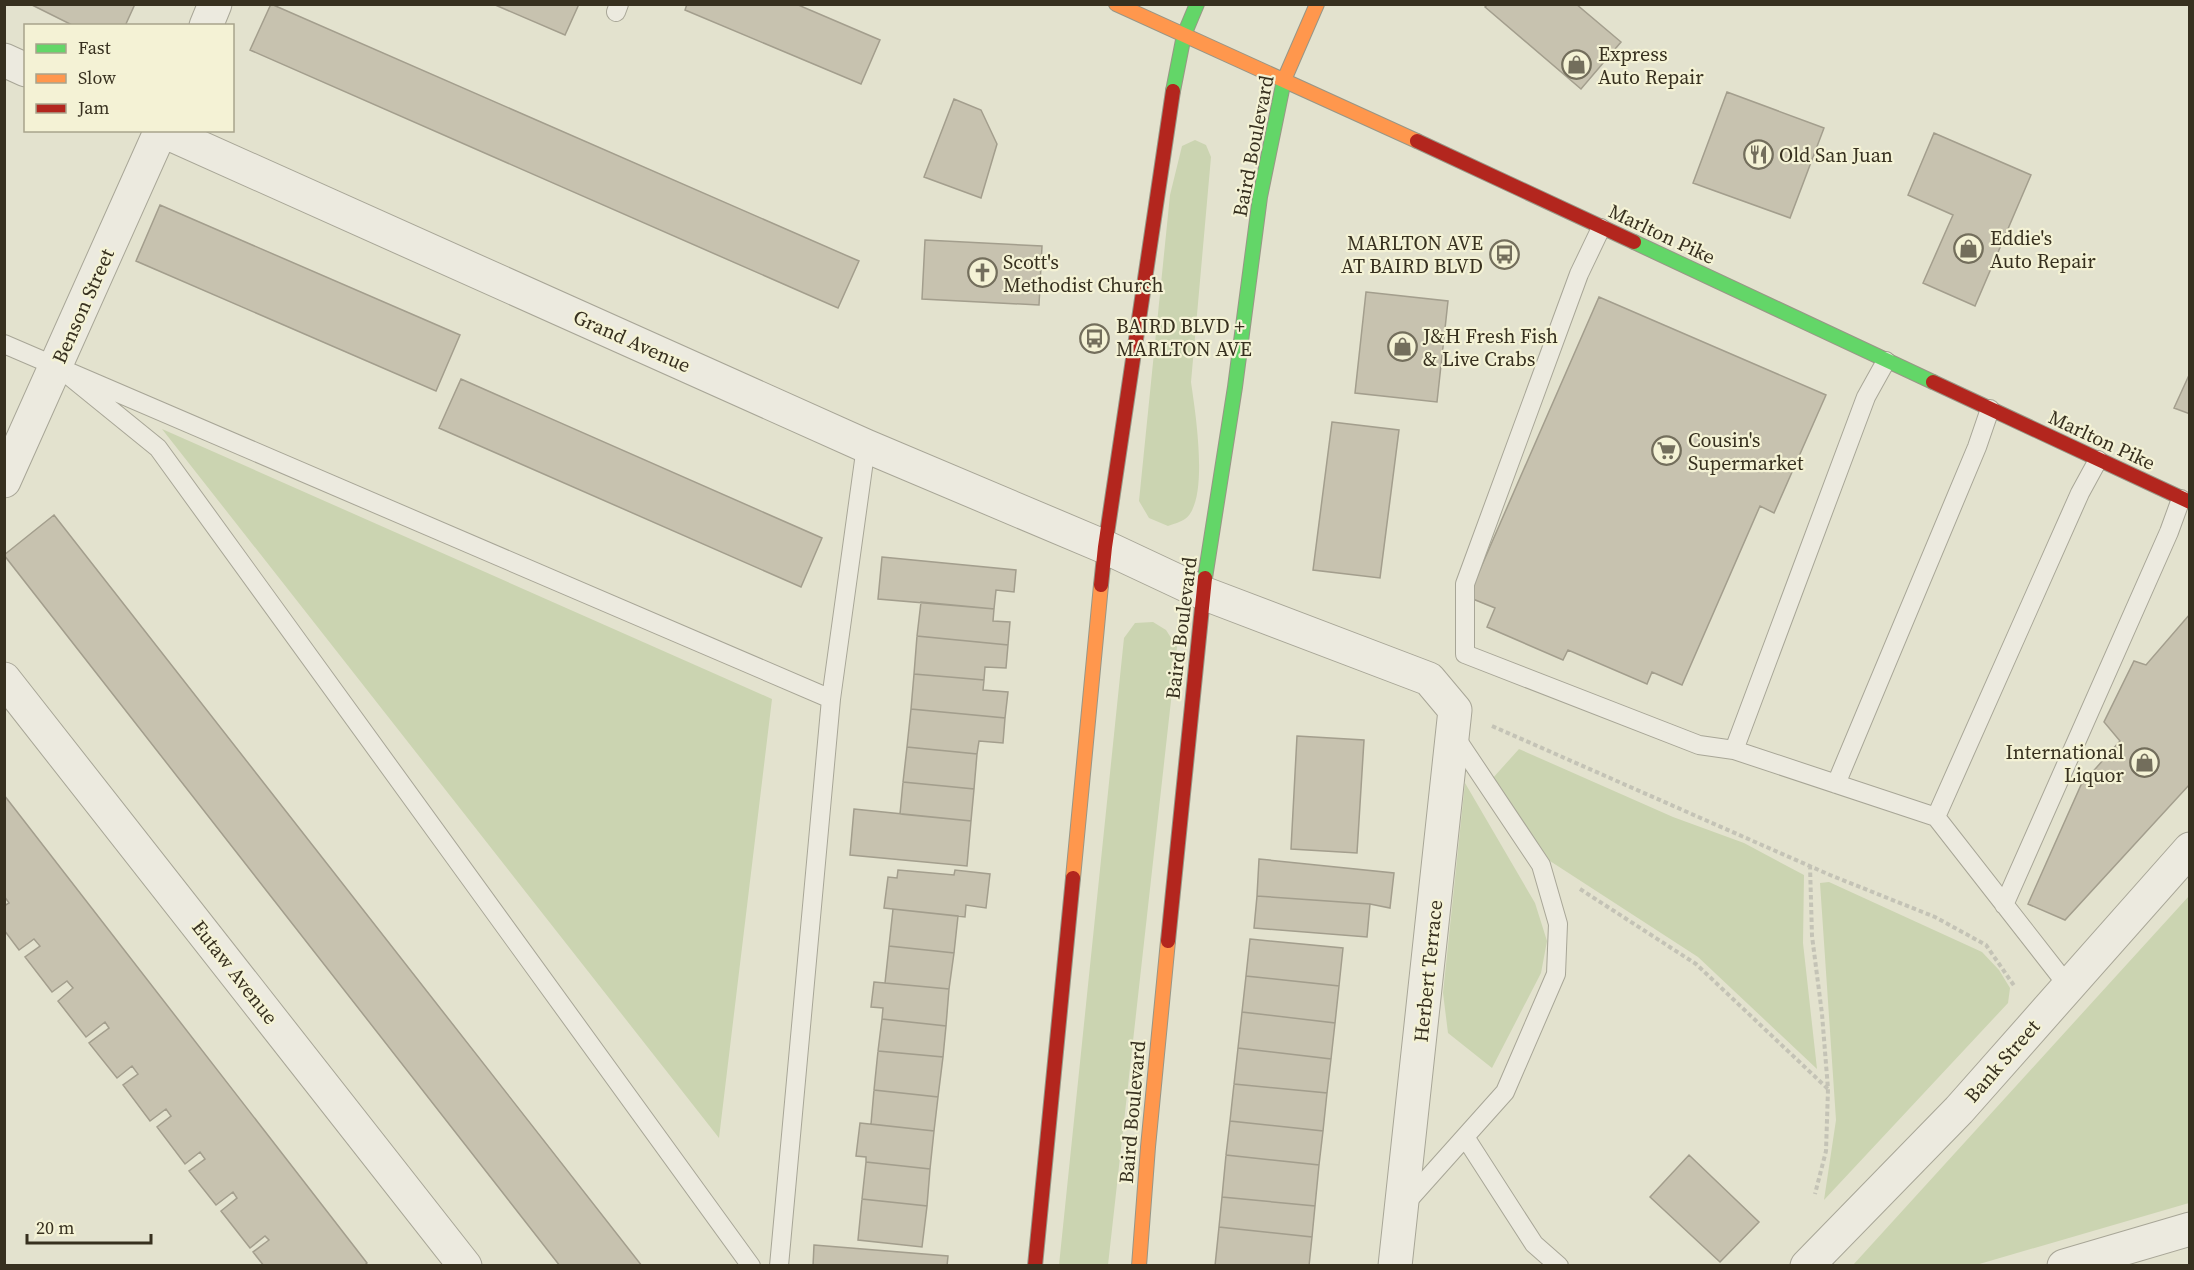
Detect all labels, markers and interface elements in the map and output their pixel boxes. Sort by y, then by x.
legend [24,24,234,132]
text: Fast [78,35,111,60]
place label: Express Auto Repair [1598,40,1704,91]
shop icon: Express Auto Repair [1561,49,1593,81]
text: Slow [78,65,116,90]
street label: Baird Boulevard [1226,72,1281,219]
text: Jam [77,95,110,120]
restaurant icon: Old San Juan [1742,139,1774,171]
place label: Old San Juan [1779,141,1893,169]
street label: Marlton Pike [1604,197,1720,271]
place label: Eddie's Auto Repair [1990,224,2096,275]
place label: MARLTON AVE AT BAIRD BLVD [1341,229,1483,280]
shop icon: Eddie's Auto Repair [1953,233,1985,265]
bus stop icon: MARLTON AVE AT BAIRD BLVD [1488,238,1520,270]
street label: Benson Street [45,244,121,368]
place label: Scott's Methodist Church [1003,248,1164,299]
church icon: Scott's Methodist Church [966,257,998,289]
street label: Grand Avenue [569,303,695,379]
place label: BAIRD BLVD + MARLTON AVE [1116,312,1252,363]
bus stop icon: BAIRD BLVD + MARLTON AVE [1079,322,1111,354]
place label: J&H Fresh Fish & Live Crabs [1422,322,1558,373]
shop icon: J&H Fresh Fish & Live Crabs [1386,331,1418,363]
street label: Marlton Pike [2044,403,2160,477]
place label: Cousin's Supermarket [1688,426,1804,477]
supermarket icon: Cousin's Supermarket [1651,435,1683,467]
street label: Baird Boulevard [1158,554,1204,701]
place label: International Liquor [2005,738,2125,789]
shop icon: International Liquor [2129,747,2161,779]
street label: Herbert Terrace [1407,898,1449,1044]
street label: Eutaw Avenue [185,914,285,1030]
street label: Bank Street [1958,1013,2046,1109]
street label: Baird Boulevard [1112,1039,1152,1185]
scale bar [27,1207,152,1245]
text: 20 m [36,1215,74,1240]

